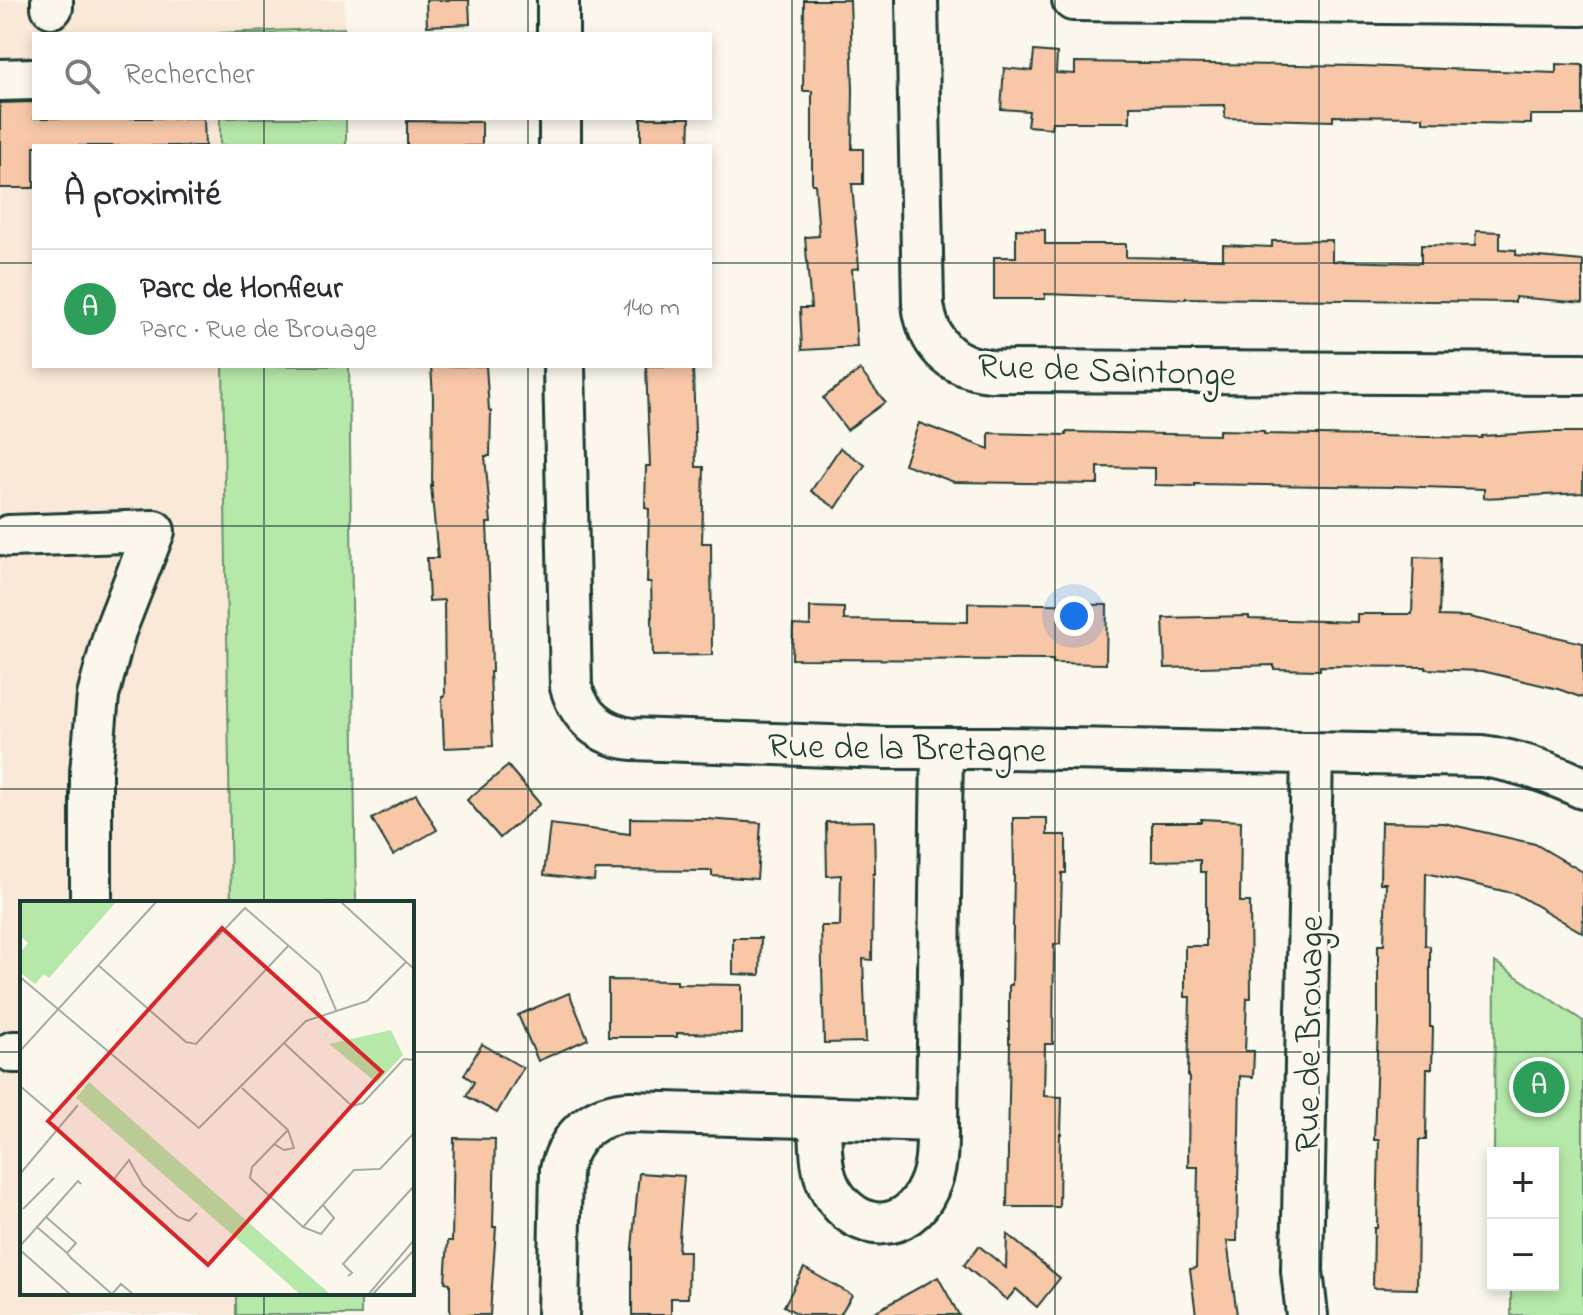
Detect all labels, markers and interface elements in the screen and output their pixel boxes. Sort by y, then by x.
search box [32,32,712,120]
icon: search [60,54,104,98]
text: Rechercher [124,54,255,98]
text: À proximité [64,171,221,221]
text: Parc de Honfleur [140,268,342,312]
text: A [82,290,98,328]
text: 140 m [623,290,680,328]
text: Parc · Rue de Brouage [140,312,377,350]
street label: Rue de Saintonge [977,342,1238,404]
your location [1054,596,1094,636]
street label: Rue de la Bretagne [767,722,1047,779]
inset map [20,901,414,1295]
street label: Rue de Brouage [1283,914,1340,1153]
pin: A [1513,1057,1565,1117]
map controls [1487,1147,1559,1291]
button: + [1487,1147,1559,1219]
button: − [1487,1219,1559,1291]

